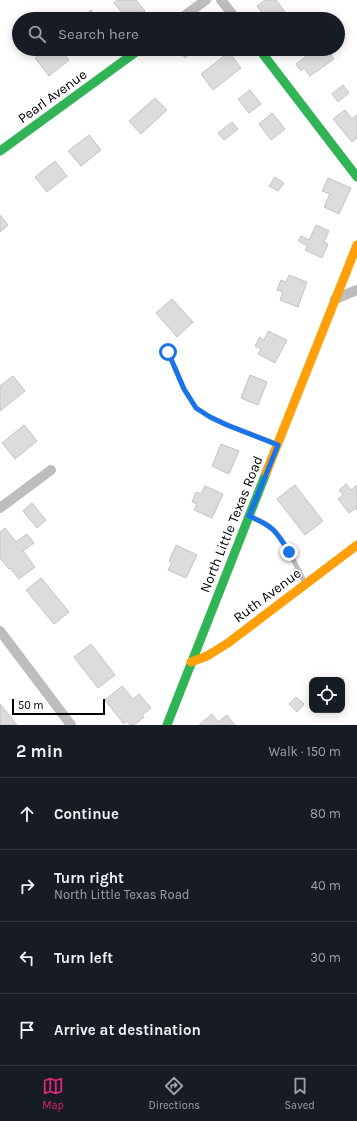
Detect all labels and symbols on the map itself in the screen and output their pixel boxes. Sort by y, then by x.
street label: Pearl Avenue [15,66,90,127]
route start [159,343,177,361]
street label: North Little Texas Road [196,453,267,595]
route end [280,543,298,561]
street label: Ruth Avenue [230,564,304,626]
scale bar [12,697,105,716]

